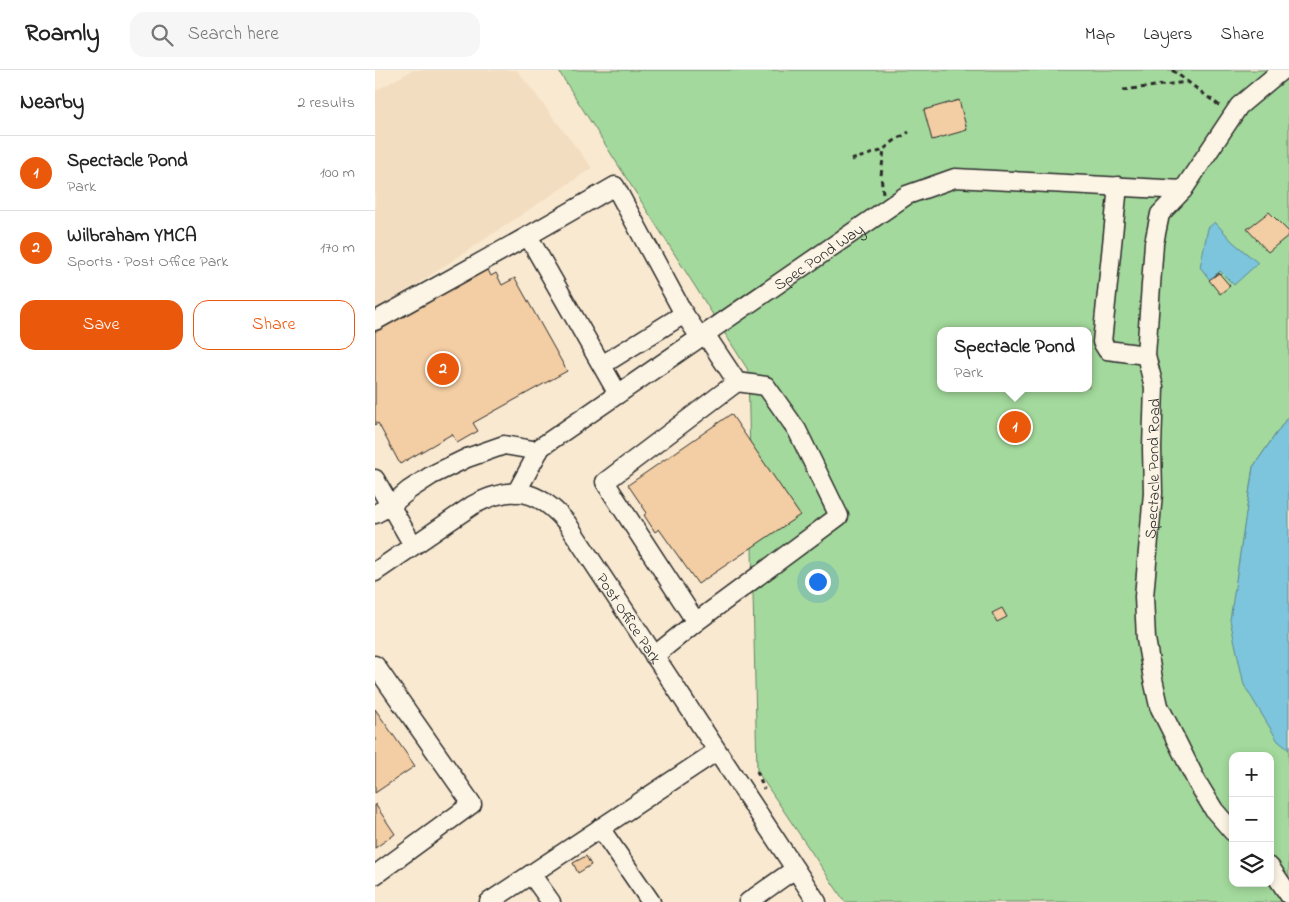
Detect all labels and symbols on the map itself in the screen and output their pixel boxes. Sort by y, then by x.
street label: Spec Pond Way [769,218,869,297]
pin: 2 [427,350,459,388]
street label: Spectacle Pond Road [1139,398,1168,540]
pin: 1 [999,408,1031,446]
street label: Post Office Park [589,569,667,670]
your location [805,569,831,595]

